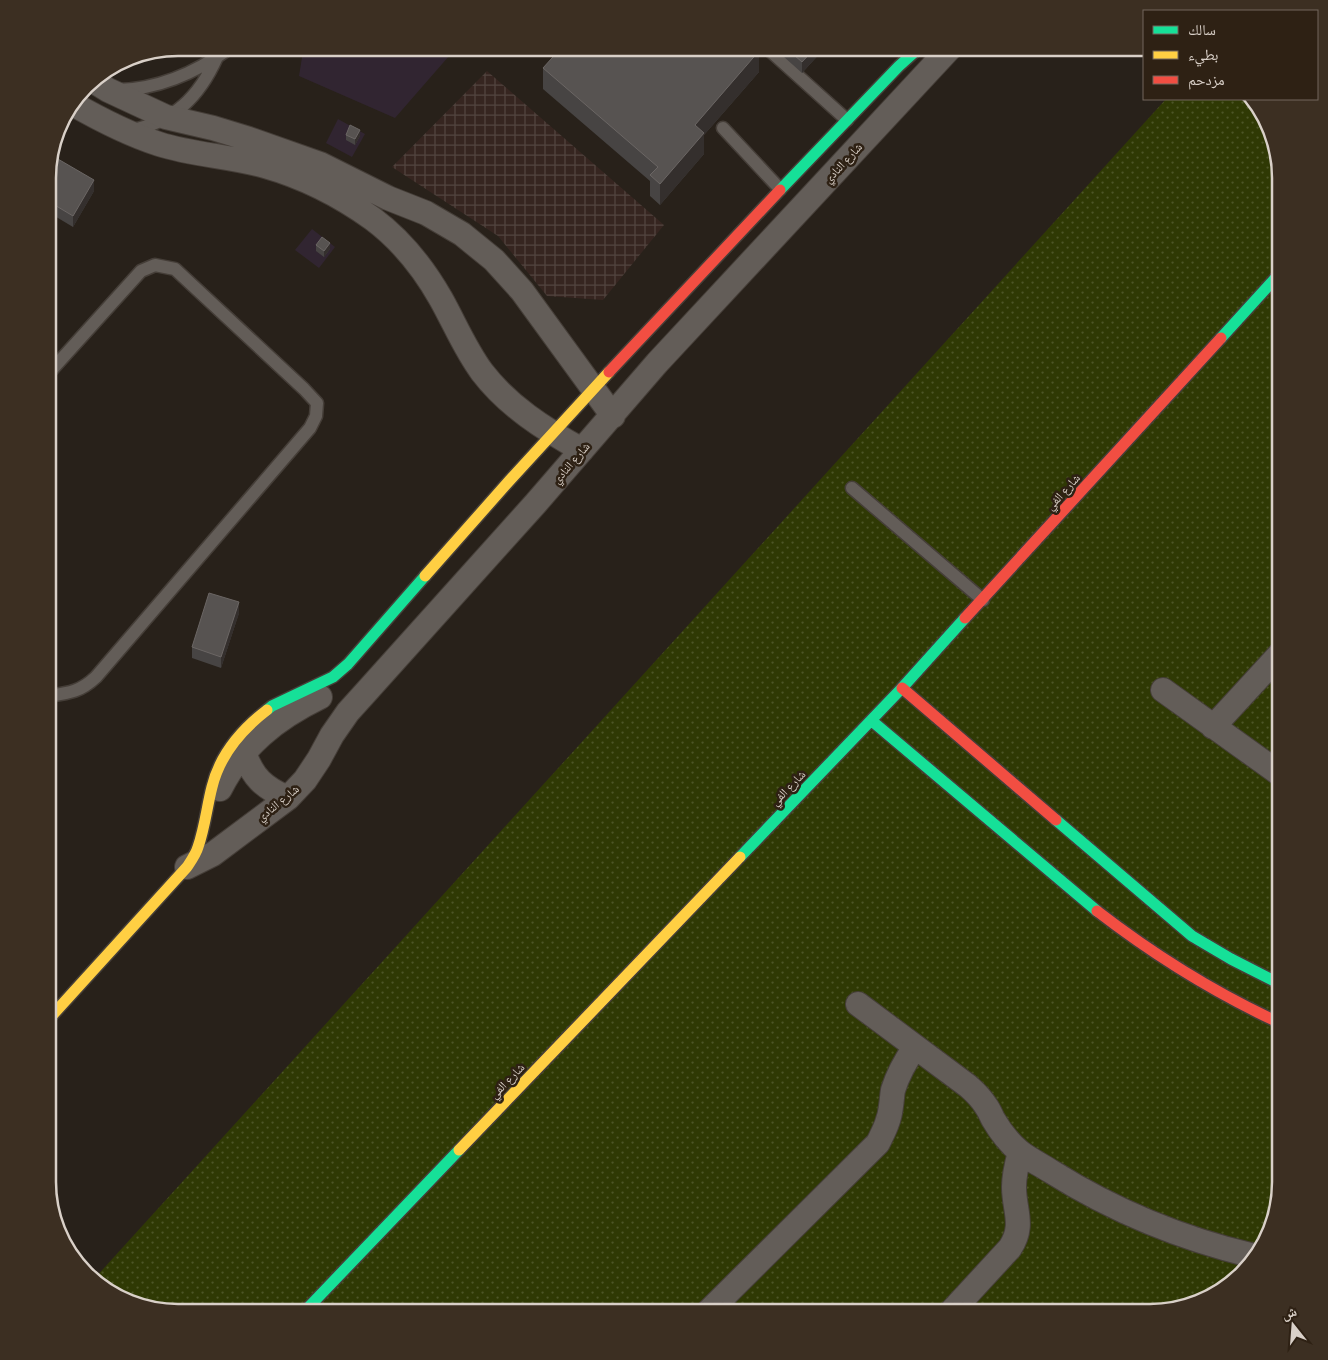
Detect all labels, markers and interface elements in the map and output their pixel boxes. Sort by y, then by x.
legend [1143,10,1318,100]
text: سالك [1188,22,1216,41]
text: بطيء [1188,47,1218,67]
text: مزدحم [1188,72,1225,91]
street label: شارع النادي [821,140,867,188]
street label: شارع النادي [549,439,595,488]
street label: شارع الفي [1043,471,1085,515]
street label: شارع الفي [768,767,811,811]
street label: شارع النادي [254,782,304,827]
street label: شارع الفي [487,1060,530,1104]
north arrow [1268,1300,1318,1350]
text: ش [1280,1304,1299,1324]

